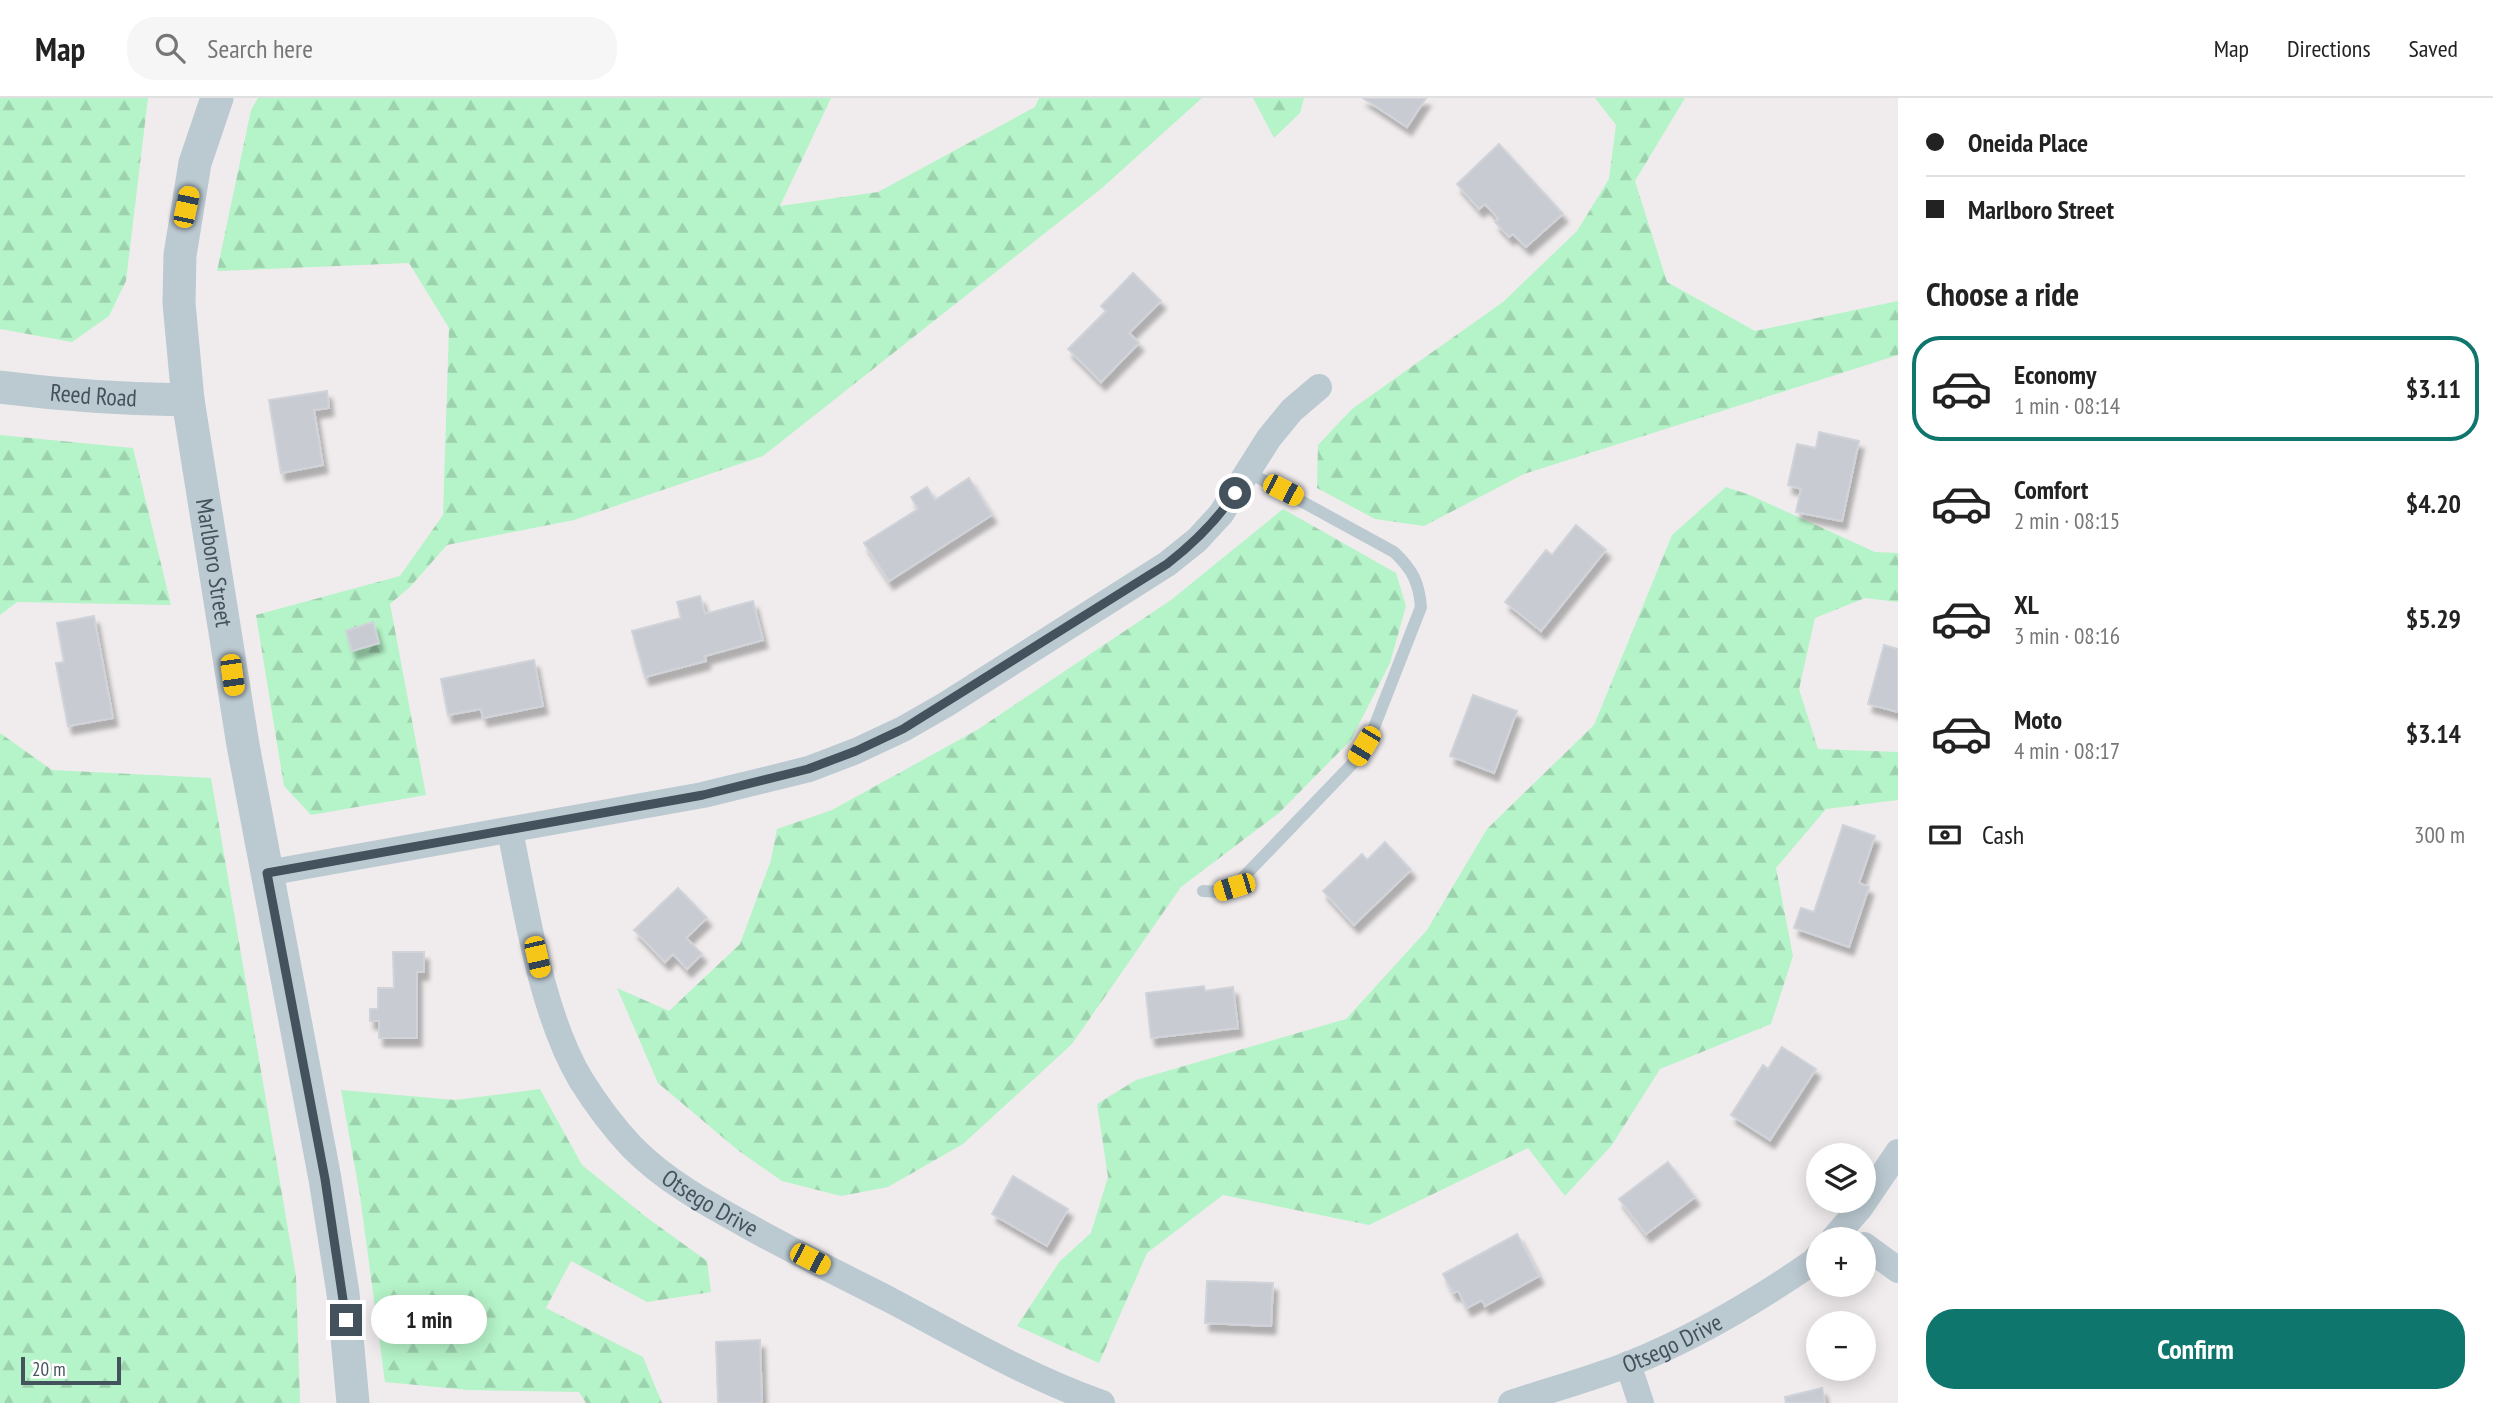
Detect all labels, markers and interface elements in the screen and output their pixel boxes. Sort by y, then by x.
search box [127,17,617,80]
text: Map [35,27,85,70]
icon: search [151,29,189,67]
text: Search here [207,32,313,65]
text: Map [2214,33,2249,64]
text: Directions [2287,33,2371,64]
text: Saved [2409,33,2458,64]
text: Oneida Place [1968,126,2088,159]
car [172,184,201,230]
text: Marlboro Street [1968,193,2114,226]
text: Choose a ride [1926,273,2079,315]
icon: car [1930,357,1993,420]
text: Economy [2014,358,2096,391]
text: $3.11 [2406,372,2461,405]
street label: Reed Road [49,377,138,414]
text: 1 min · 08:14 [2014,391,2120,420]
car [1260,471,1307,509]
icon: car [1930,472,1993,535]
text: Comfort [2014,473,2088,506]
route start [1219,477,1251,509]
text: $4.20 [2406,487,2461,520]
street label: Marlboro Street [189,496,240,629]
text: 2 min · 08:15 [2014,506,2120,535]
icon: car [1930,587,1993,650]
text: XL [2014,588,2039,621]
text: $5.29 [2406,602,2461,635]
text: 3 min · 08:16 [2014,621,2120,650]
car [219,653,246,697]
icon: car [1930,702,1993,765]
text: Moto [2014,703,2062,736]
text: $3.14 [2406,717,2461,750]
car [1345,723,1384,769]
text: 4 min · 08:17 [2014,736,2120,765]
icon: cash [1926,816,1964,854]
text: Cash [1982,818,2024,851]
text: 300 m [2414,820,2465,849]
car [1211,871,1258,903]
car [523,934,552,980]
map controls [1806,1143,1876,1381]
button: layers [1806,1143,1876,1213]
street label: Otsego Drive [656,1162,764,1244]
button: + [1806,1227,1876,1297]
car [787,1240,834,1278]
callout: 1 min [370,1296,486,1344]
route end [330,1304,362,1336]
text: 1 min [406,1305,452,1334]
street label: Otsego Drive [1618,1306,1728,1380]
button: Confirm [1926,1309,2465,1389]
button: − [1806,1311,1876,1381]
scale bar [21,1354,121,1386]
text: 20 m [32,1357,66,1381]

